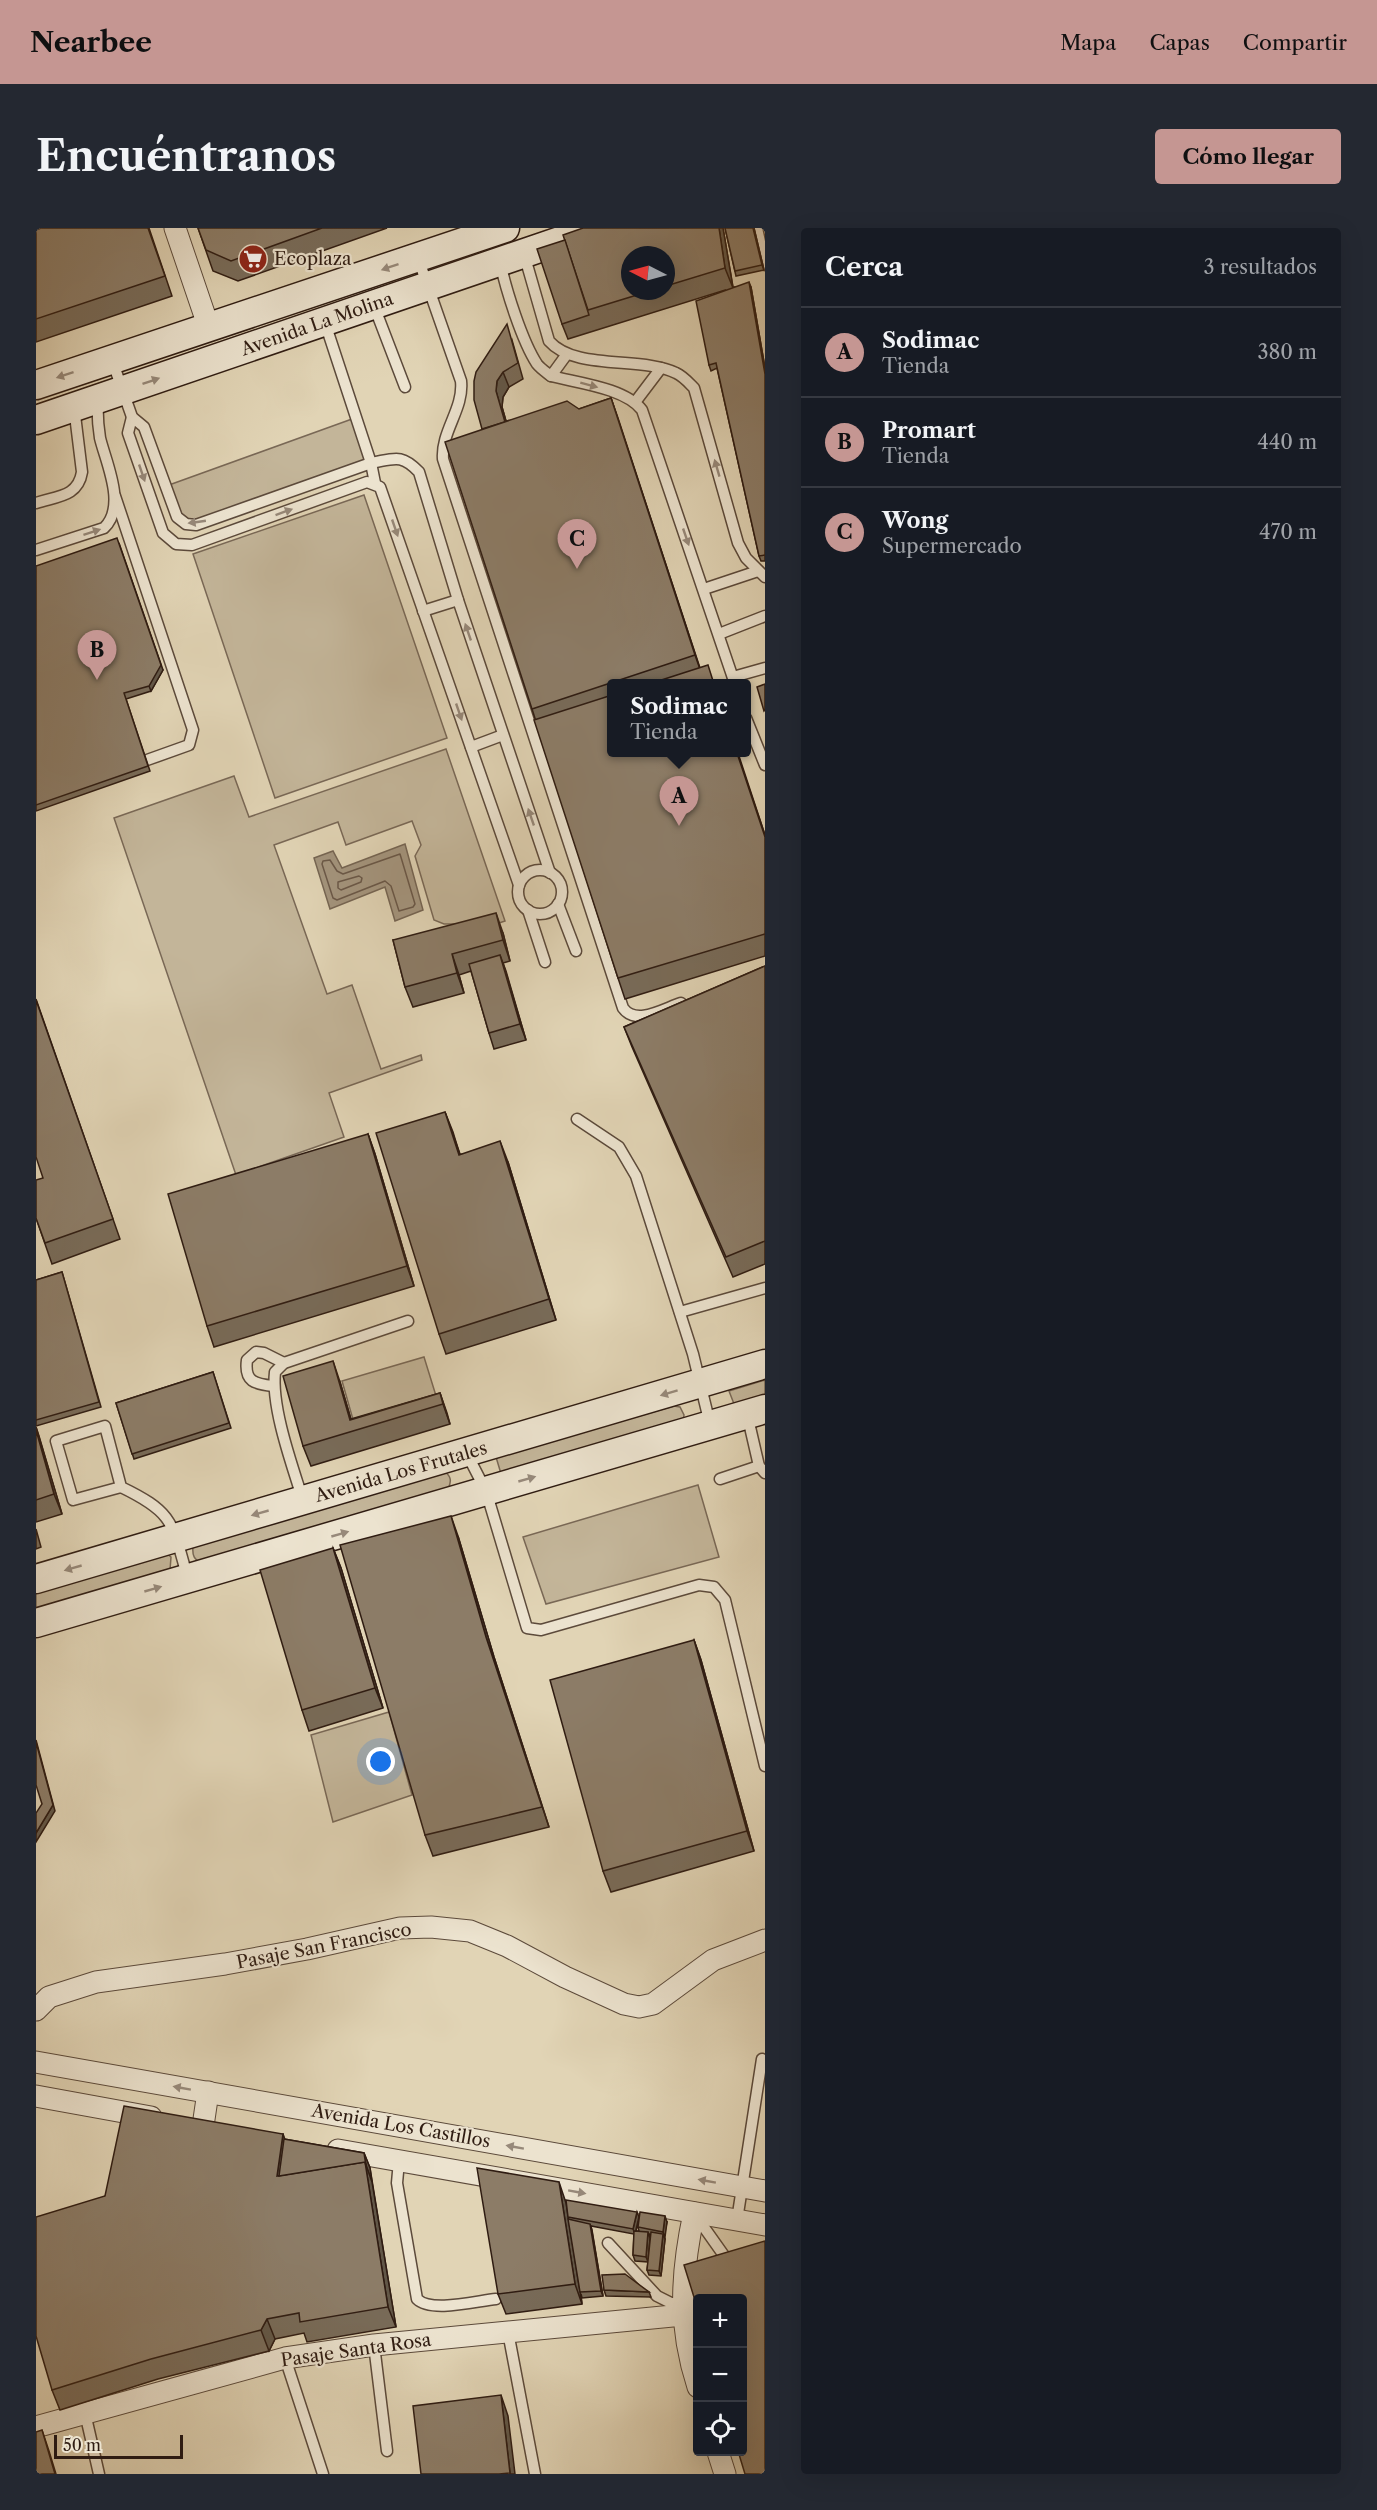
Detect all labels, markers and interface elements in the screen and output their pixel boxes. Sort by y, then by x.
text: Nearbee [30,25,152,59]
text: Mapa [1060,30,1116,55]
text: Capas [1149,30,1210,55]
text: Compartir [1243,30,1347,55]
button: Cómo llegar [1155,129,1341,184]
text: Encuéntranos [36,130,336,182]
supermarket icon: Ecoplaza [237,243,269,275]
north arrow [621,246,675,300]
place label: Ecoplaza [274,248,352,270]
text: Cerca [825,251,903,283]
text: 3 resultados [1204,255,1317,279]
one-way arrow [381,263,399,273]
street label: Avenida La Molina [237,287,396,361]
text: Sodimac [882,327,979,354]
text: A [837,340,852,364]
text: 380 m [1258,340,1317,364]
text: Tienda [882,354,949,378]
one-way arrow [56,371,74,380]
one-way arrow [142,376,160,385]
one-way arrow [580,381,598,391]
text: Promart [882,417,976,444]
text: B [837,430,852,454]
text: 440 m [1257,430,1317,454]
text: Tienda [882,444,949,468]
one-way arrow [712,459,721,477]
one-way arrow [137,464,147,482]
one-way arrow [276,506,294,516]
text: Wong [882,507,948,534]
one-way arrow [187,518,206,527]
one-way arrow [390,519,400,537]
pin: C [558,520,596,569]
text: C [836,520,853,544]
text: 470 m [1259,520,1317,544]
one-way arrow [83,526,101,536]
one-way arrow [682,528,692,546]
text: Supermercado [882,534,1022,558]
one-way arrow [463,623,473,641]
pin: B [78,630,116,680]
popup [607,679,751,757]
text: Sodimac [630,693,728,720]
one-way arrow [455,703,464,721]
text: Tienda [630,720,698,744]
pin: A [660,776,698,826]
one-way arrow [526,808,535,826]
one-way arrow [660,1389,678,1398]
street label: Avenida Los Frutales [311,1437,490,1507]
one-way arrow [518,1474,536,1483]
one-way arrow [251,1509,269,1518]
one-way arrow [331,1529,349,1538]
one-way arrow [64,1564,82,1573]
one-way arrow [144,1584,162,1593]
your location [366,1747,395,1776]
street label: Pasaje San Francisco [235,1918,413,1974]
one-way arrow [173,2083,192,2092]
street label: Avenida Los Castillos [309,2099,492,2153]
one-way arrow [506,2142,525,2151]
one-way arrow [698,2176,717,2185]
one-way arrow [568,2188,587,2197]
map controls [693,2294,747,2456]
button: + [693,2294,747,2348]
street label: Pasaje Santa Rosa [279,2328,433,2371]
button: − [693,2348,747,2402]
button: locate [693,2402,747,2456]
scale bar [54,2432,183,2460]
text: 50 m [63,2435,101,2455]

